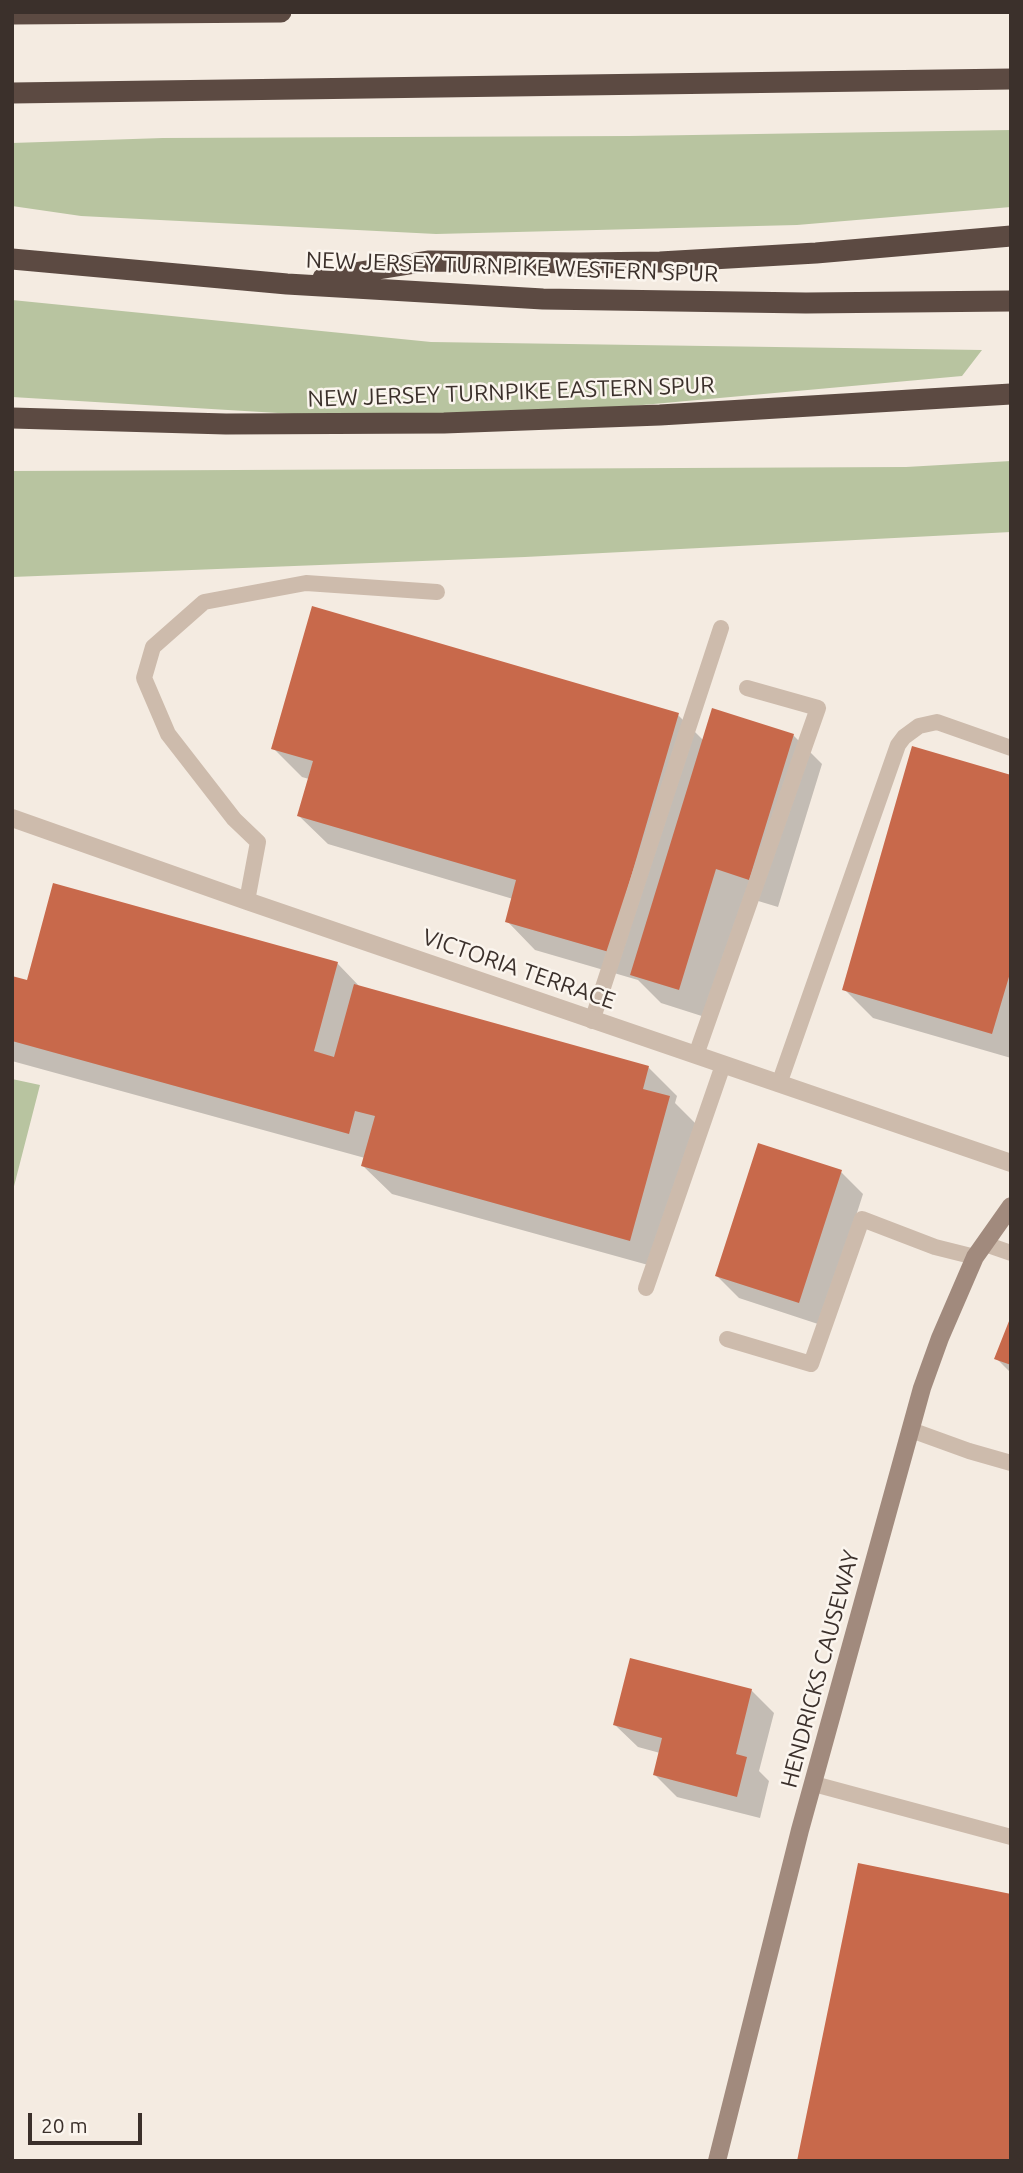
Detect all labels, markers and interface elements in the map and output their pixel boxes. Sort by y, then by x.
street label: NEW JERSEY TURNPIKE WESTERN SPUR [305,246,719,288]
street label: NEW JERSEY TURNPIKE EASTERN SPUR [307,371,715,413]
street label: VICTORIA TERRACE [419,923,619,1015]
street label: HENDRICKS CAUSEWAY [775,1547,865,1791]
scale bar [32,2100,145,2144]
text: 20 m [41,2113,88,2137]

